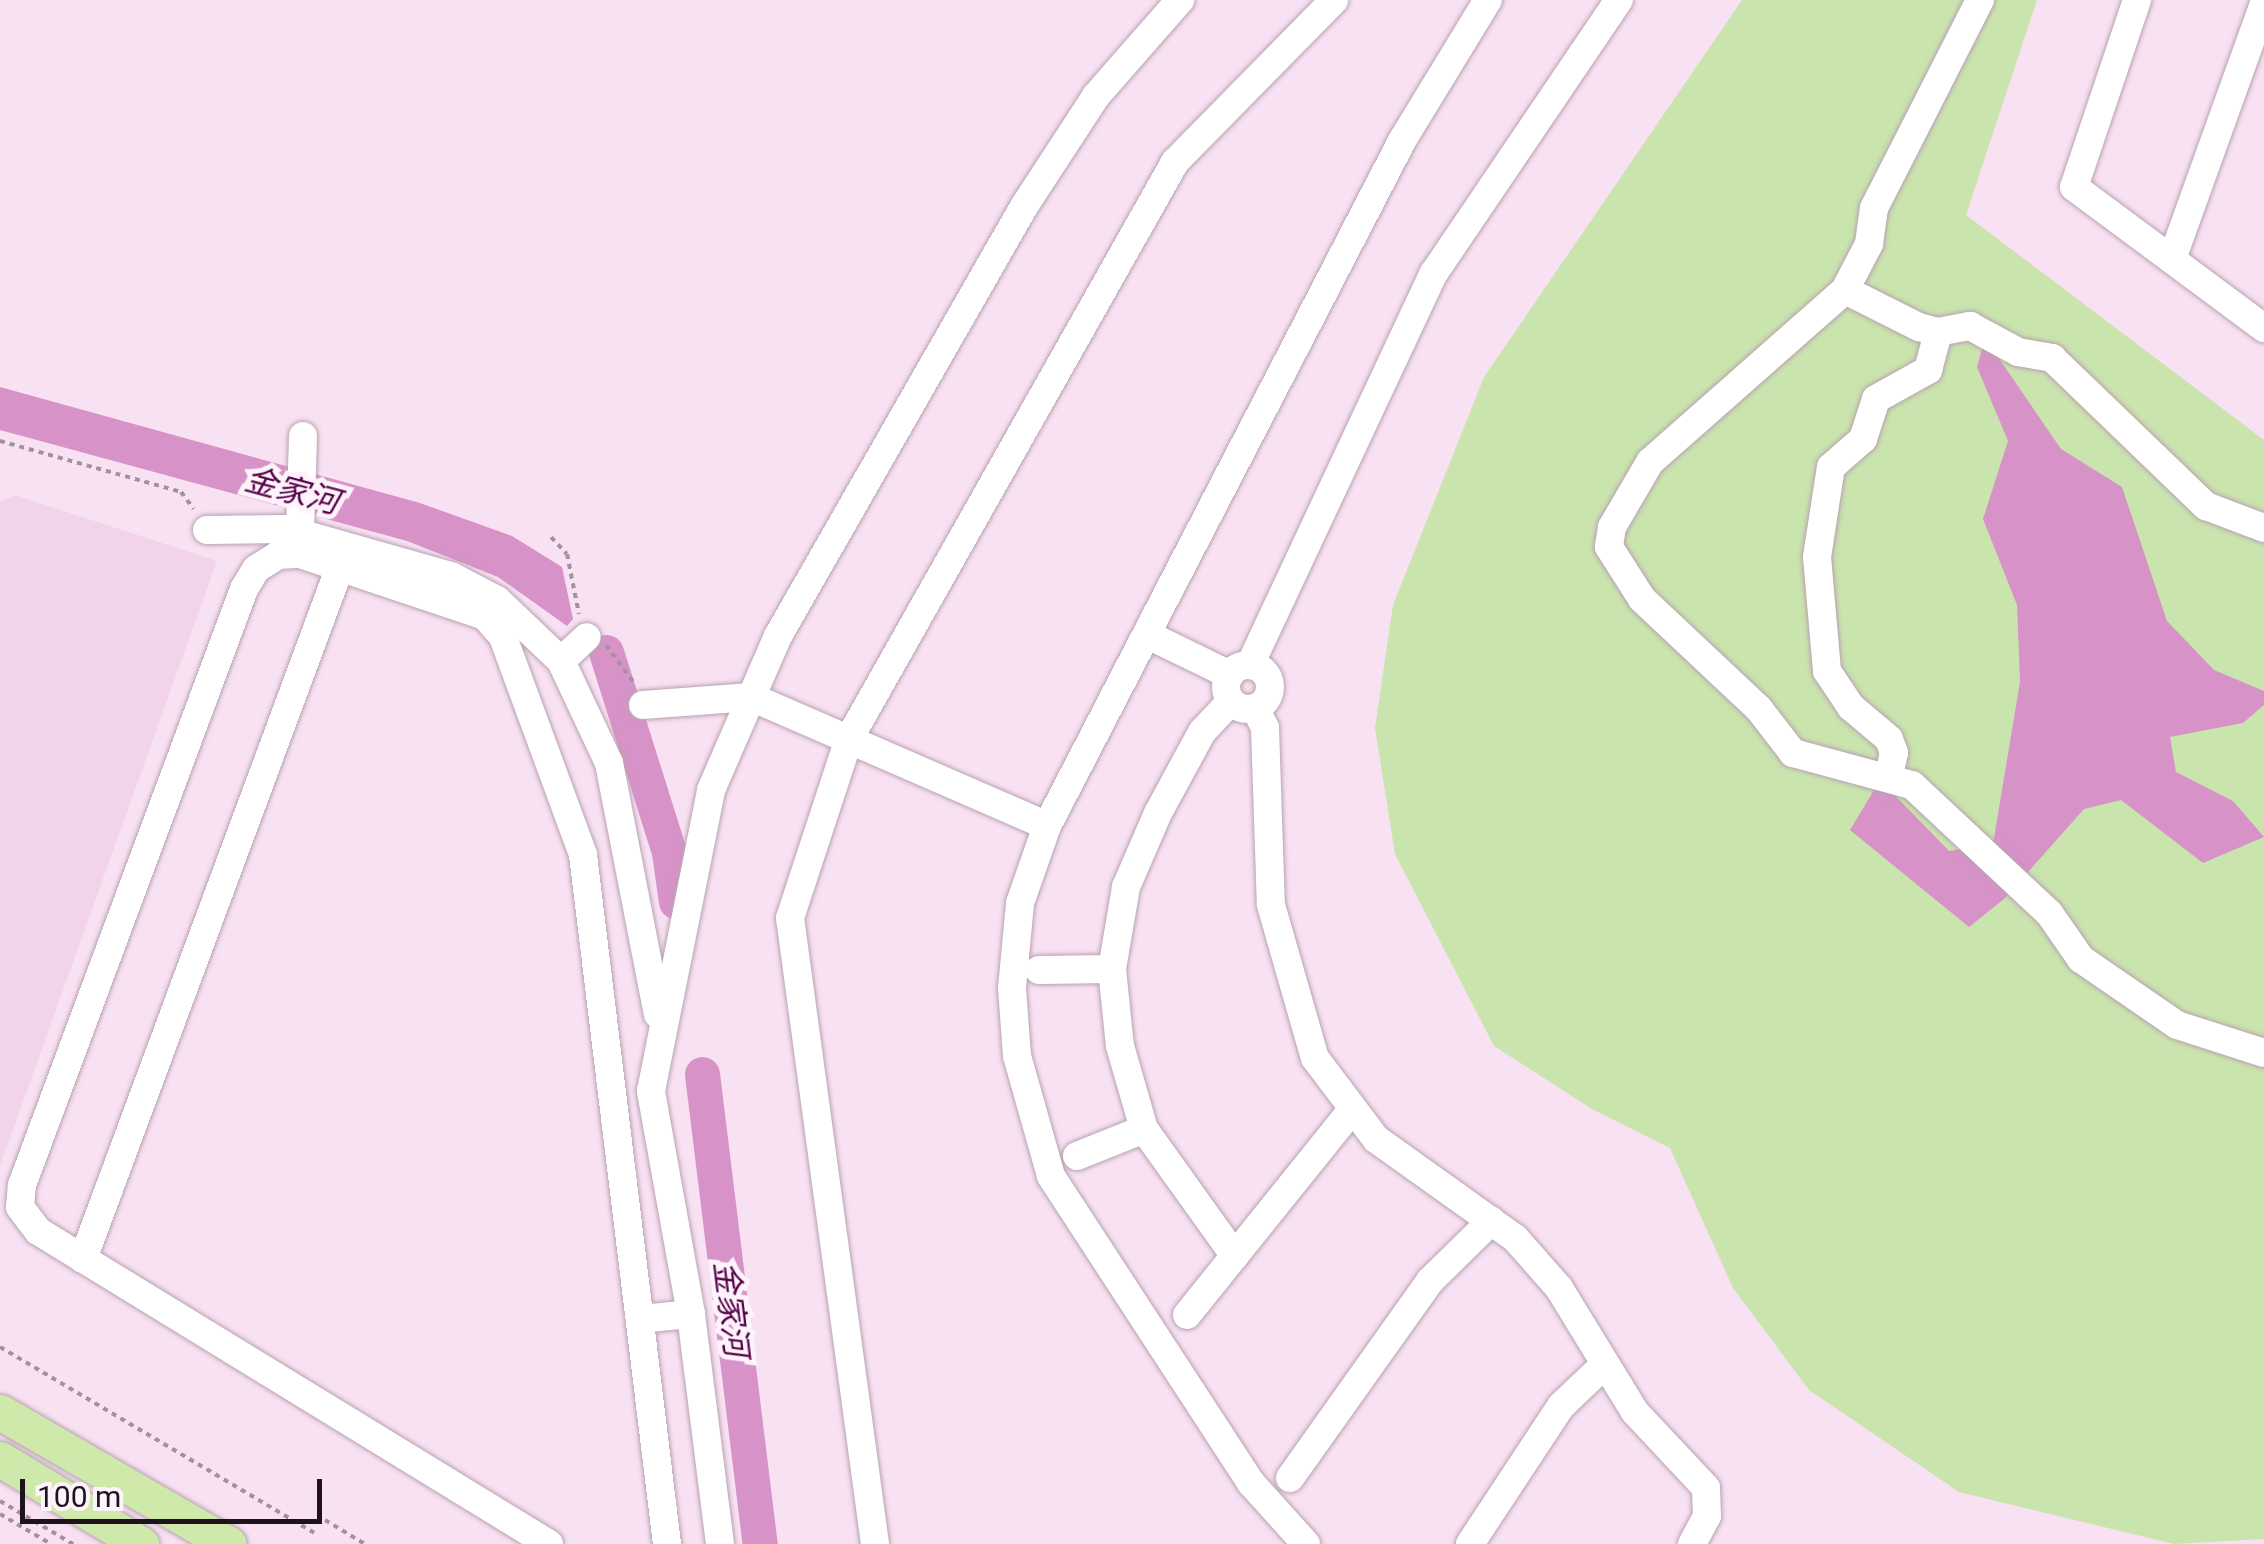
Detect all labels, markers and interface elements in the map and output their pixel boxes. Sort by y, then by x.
water label: 金家河 [241,460,343,522]
water label: 金家河 [706,1259,756,1359]
scale bar [25,1459,328,1521]
text: 100 m [37,1479,121,1514]

